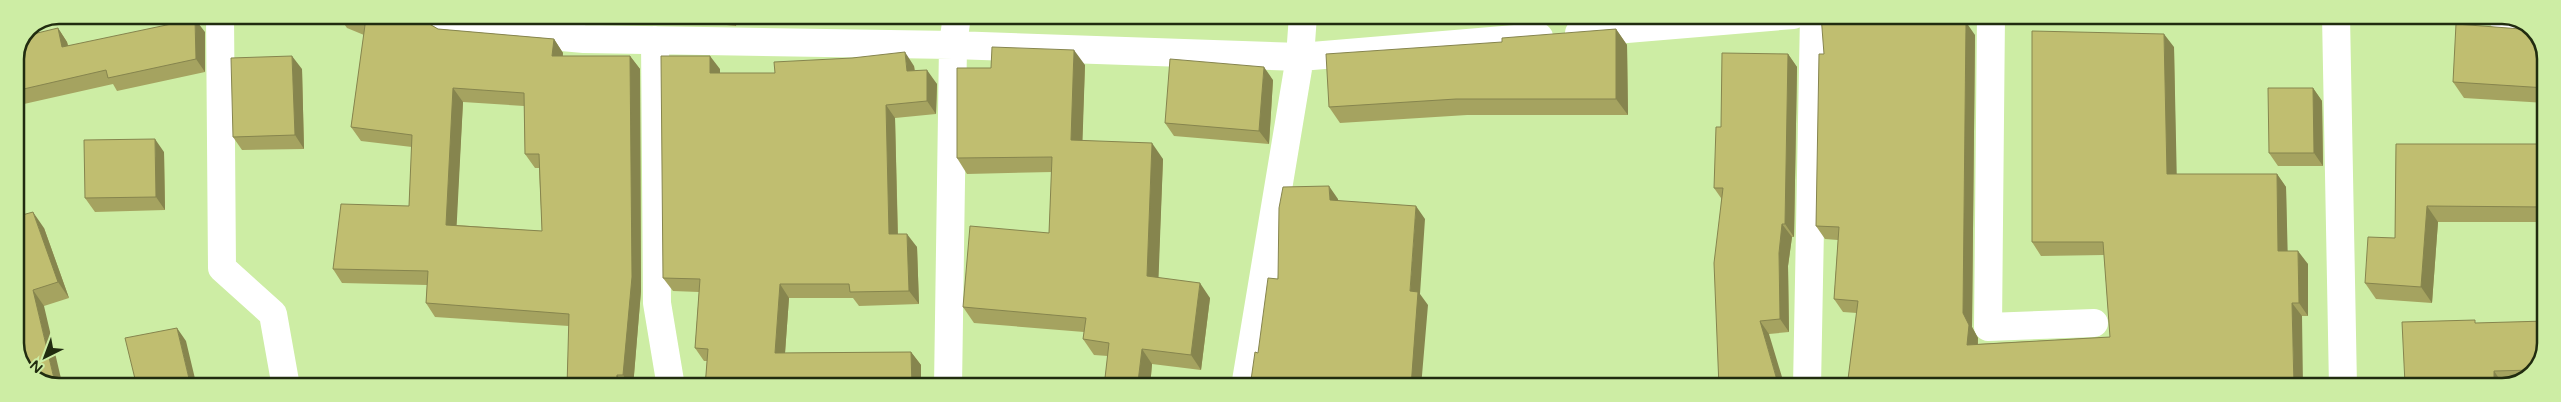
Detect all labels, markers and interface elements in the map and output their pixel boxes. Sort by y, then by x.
north arrow [20,332,70,382]
text: N [27,356,47,376]

